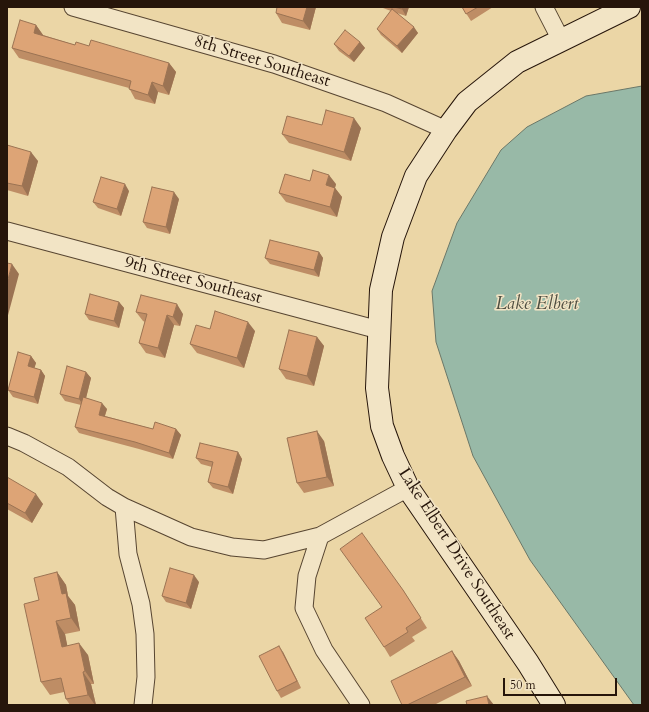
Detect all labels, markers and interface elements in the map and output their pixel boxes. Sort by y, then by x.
street label: 8th Street Southeast [191,32,333,92]
street label: 9th Street Southeast [122,253,264,309]
water label: Lake Elbert [496,294,578,316]
street label: Lake Elbert Drive Southeast [393,464,519,644]
scale bar [505,670,619,696]
text: 50 m [510,677,536,693]

